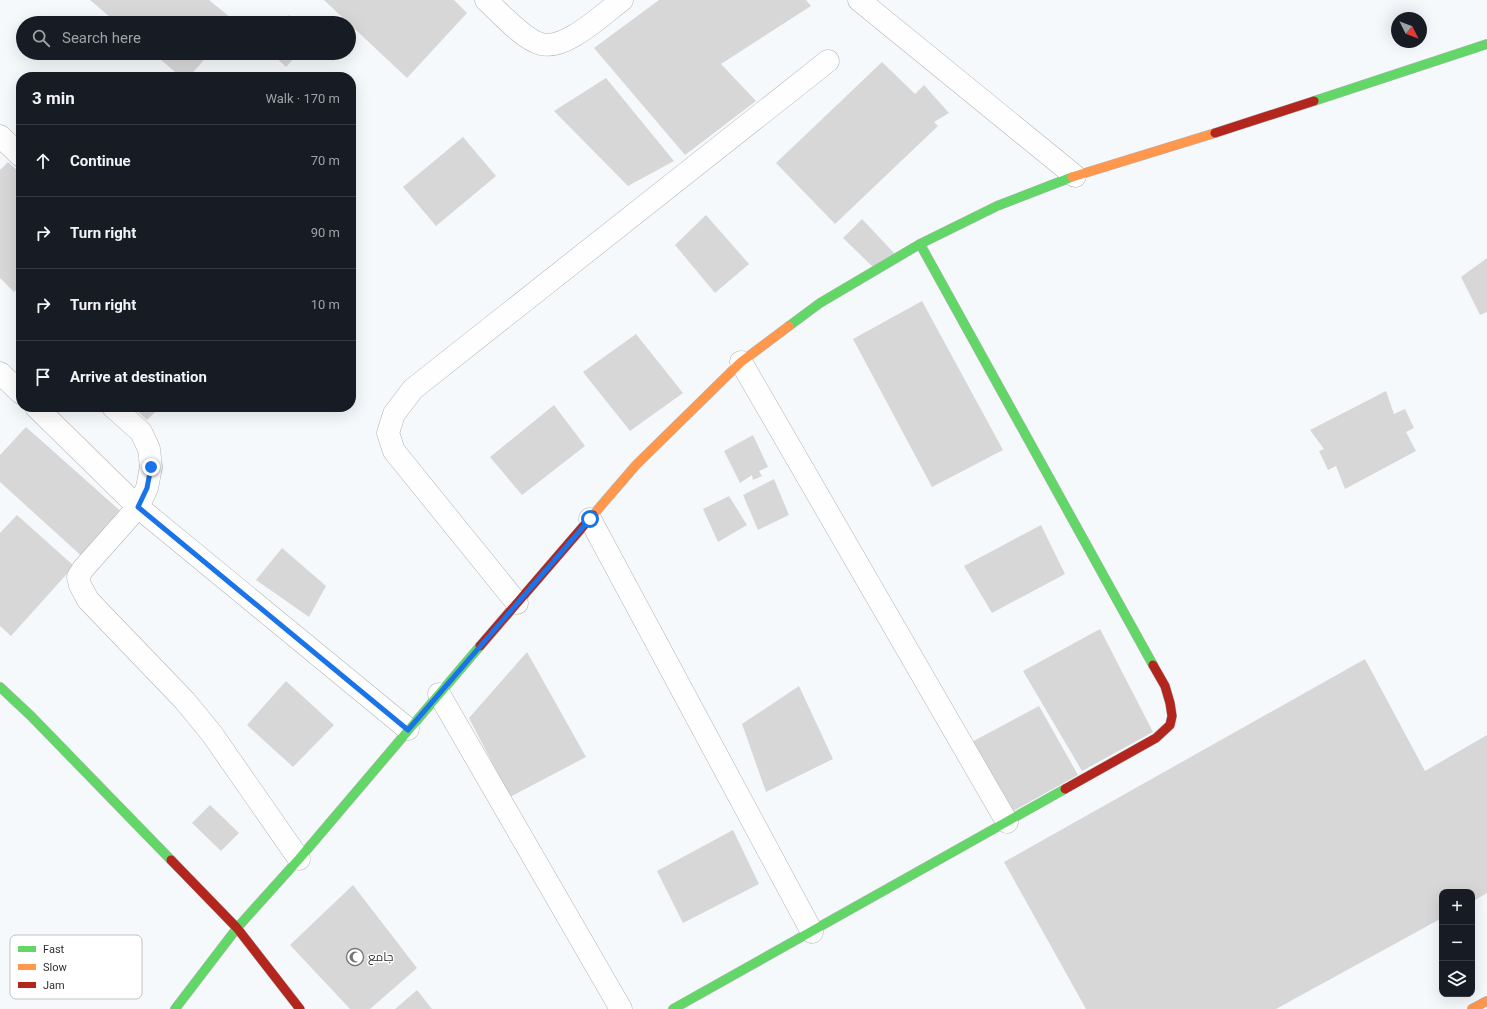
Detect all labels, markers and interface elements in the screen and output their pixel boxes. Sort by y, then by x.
north arrow [1391,12,1427,48]
search box [16,16,356,60]
icon: search [30,27,52,49]
text: Search here [62,29,141,47]
text: 3 min [32,88,75,108]
text: Walk · 170 m [265,91,340,106]
icon: ahead [32,150,54,172]
text: Continue [70,152,131,170]
text: 70 m [311,153,340,168]
icon: right [32,222,54,244]
text: Turn right [70,224,136,242]
text: 90 m [311,225,340,240]
icon: right [32,294,54,316]
text: Turn right [70,296,136,314]
text: 10 m [311,297,340,312]
icon: arrive [32,366,54,388]
text: Arrive at destination [70,368,207,386]
route end [142,458,160,476]
route start [581,510,599,528]
map controls [1439,889,1475,997]
button: + [1439,889,1475,925]
button: − [1439,925,1475,961]
legend [10,935,142,999]
text: Fast [43,943,65,956]
mosque icon: جامع [345,947,365,967]
place label: جامع [368,950,393,965]
text: Slow [43,961,67,974]
button: layers [1439,961,1475,997]
text: Jam [43,979,65,992]

